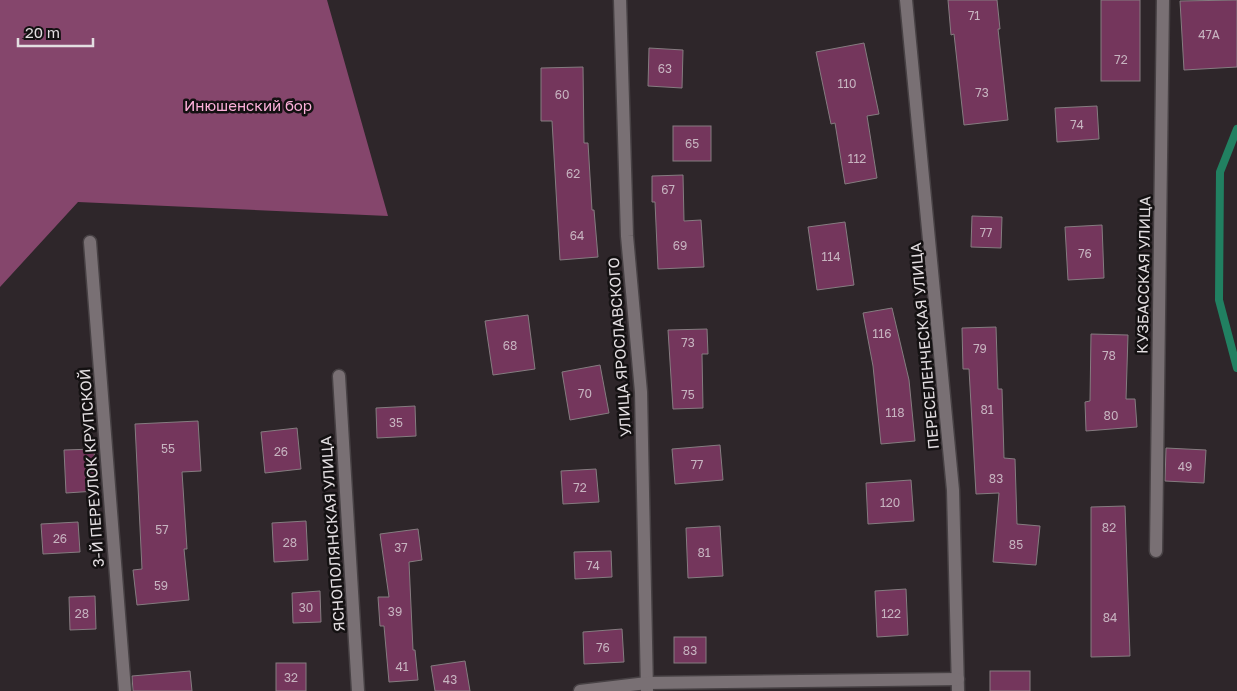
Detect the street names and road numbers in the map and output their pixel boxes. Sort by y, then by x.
street label: КУЗБАССКАЯ УЛИЦА [1133,196,1153,354]
street label: ПЕРЕСЕЛЕНЧЕСКАЯ УЛИЦА [906,242,942,450]
street label: УЛИЦА ЯРОСЛАВСКОГО [604,257,634,437]
street label: 3-Й ПЕРЕУЛОК КРУПСКОЙ [75,368,107,568]
street label: ЯСНОПОЛЯНСКАЯ УЛИЦА [316,436,348,632]

